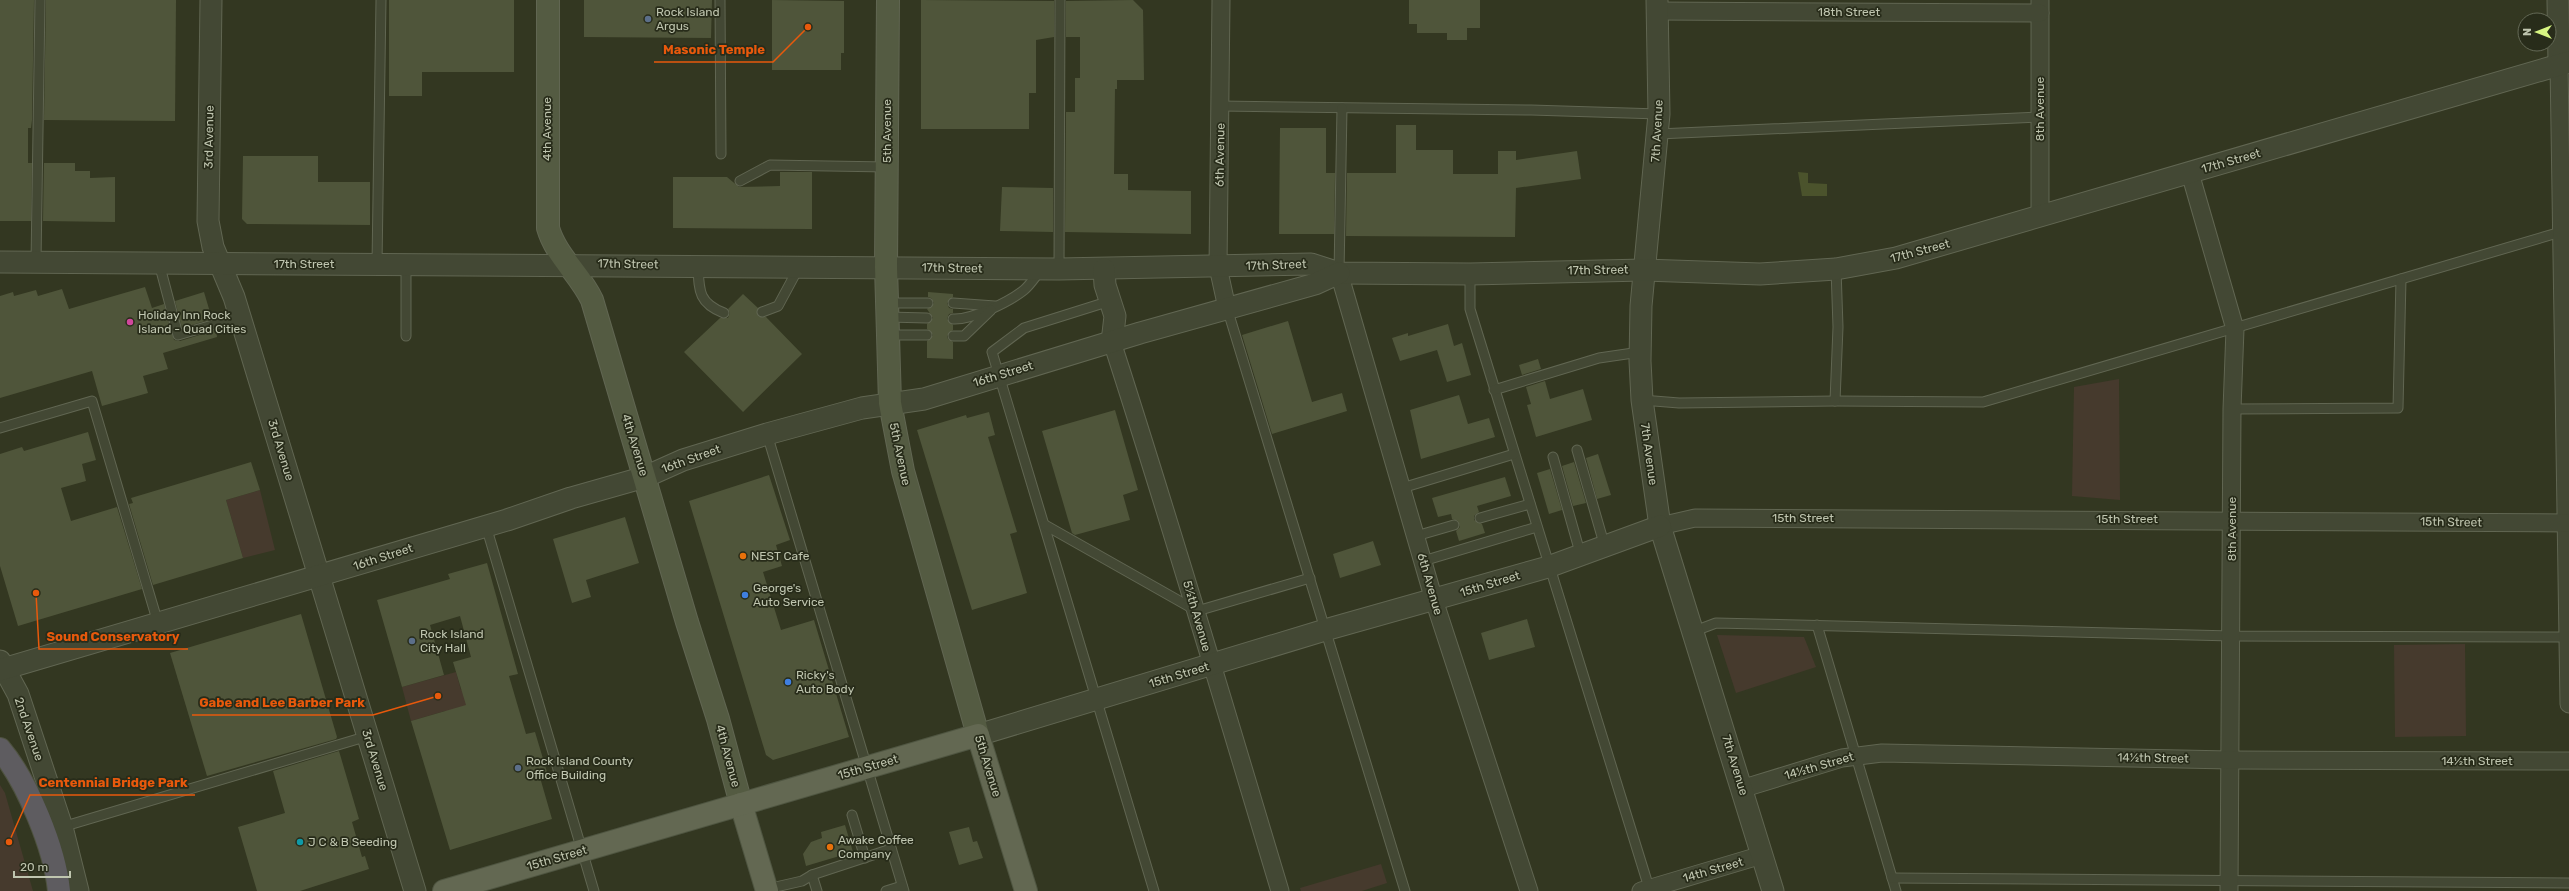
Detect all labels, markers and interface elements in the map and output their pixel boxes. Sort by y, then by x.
place label: Rock Island Argus [656,5,720,33]
street label: 18th Street [1818,5,1881,19]
north arrow [2517,12,2557,52]
marker: Rock Island Argus [643,14,653,24]
text: N [2521,28,2534,36]
callout: Masonic Temple [654,37,773,62]
text: Masonic Temple [663,42,765,57]
street label: 8th Avenue [2033,77,2047,141]
street label: 4th Avenue [540,97,554,161]
street label: 5th Avenue [880,99,894,163]
street label: 7th Avenue [1648,99,1666,163]
street label: 3rd Avenue [201,105,217,169]
street label: 6th Avenue [1212,123,1228,187]
street label: 17th Street [2200,146,2263,176]
street label: 17th Street [1889,236,1952,266]
street label: 17th Street [597,256,659,272]
street label: 17th Street [274,257,335,271]
street label: 17th Street [1245,257,1307,273]
street label: 17th Street [921,260,983,276]
street label: 17th Street [1567,262,1629,278]
place label: Holiday Inn Rock Island - Quad Cities [138,308,246,336]
marker: Holiday Inn Rock Island - Quad Cities [125,317,135,327]
street label: 16th Street [971,358,1035,390]
street label: 4th Avenue [619,412,651,478]
street label: 3rd Avenue [265,418,297,483]
street label: 5th Avenue [887,421,914,487]
street label: 7th Avenue [1638,422,1660,486]
street label: 16th Street [659,442,723,476]
street label: 8th Avenue [2225,497,2239,561]
street label: 15th Street [1772,511,1834,525]
street label: 15th Street [2096,512,2158,526]
street label: 15th Street [2420,514,2482,530]
street label: 16th Street [351,541,415,573]
place label: NEST Cafe [751,549,810,563]
marker: NEST Cafe [738,551,748,561]
street label: 6th Avenue [1414,551,1446,617]
street label: 15th Street [1458,568,1522,600]
street label: 5½th Avenue [1180,579,1214,653]
place label: George's Auto Service [753,581,825,609]
marker: George's Auto Service [740,590,750,600]
callout: Sound Conservatory [39,624,188,649]
place label: Rock Island City Hall [420,627,484,655]
text: Sound Conservatory [46,629,180,644]
marker: Rock Island City Hall [407,636,417,646]
street label: 15th Street [1147,659,1211,691]
place label: Ricky's Auto Body [796,668,855,696]
marker: Ricky's Auto Body [783,677,793,687]
callout: Gabe and Lee Barber Park [192,690,373,715]
street label: 2nd Avenue [12,695,46,763]
text: Gabe and Lee Barber Park [199,695,365,710]
street label: 4th Avenue [713,723,743,789]
street label: 3rd Avenue [359,728,391,793]
street label: 5th Avenue [972,733,1004,799]
street label: 7th Avenue [1719,733,1751,797]
street label: 14½th Street [1783,749,1856,783]
street label: 14½th Street [2117,750,2189,766]
street label: 15th Street [836,752,900,782]
place label: Rock Island County Office Building [526,754,634,782]
street label: 14½th Street [2441,754,2513,768]
marker: Rock Island County Office Building [513,763,523,773]
callout: Centennial Bridge Park [30,770,195,795]
text: Centennial Bridge Park [38,775,188,790]
place label: Awake Coffee Company [838,833,914,861]
place label: J C & B Seeding [308,835,397,849]
marker: J C & B Seeding [295,837,305,847]
marker: Awake Coffee Company [825,842,835,852]
street label: 15th Street [525,843,589,873]
scale bar [14,853,70,879]
street label: 14th Street [1681,855,1745,885]
text: 20 m [20,860,48,874]

